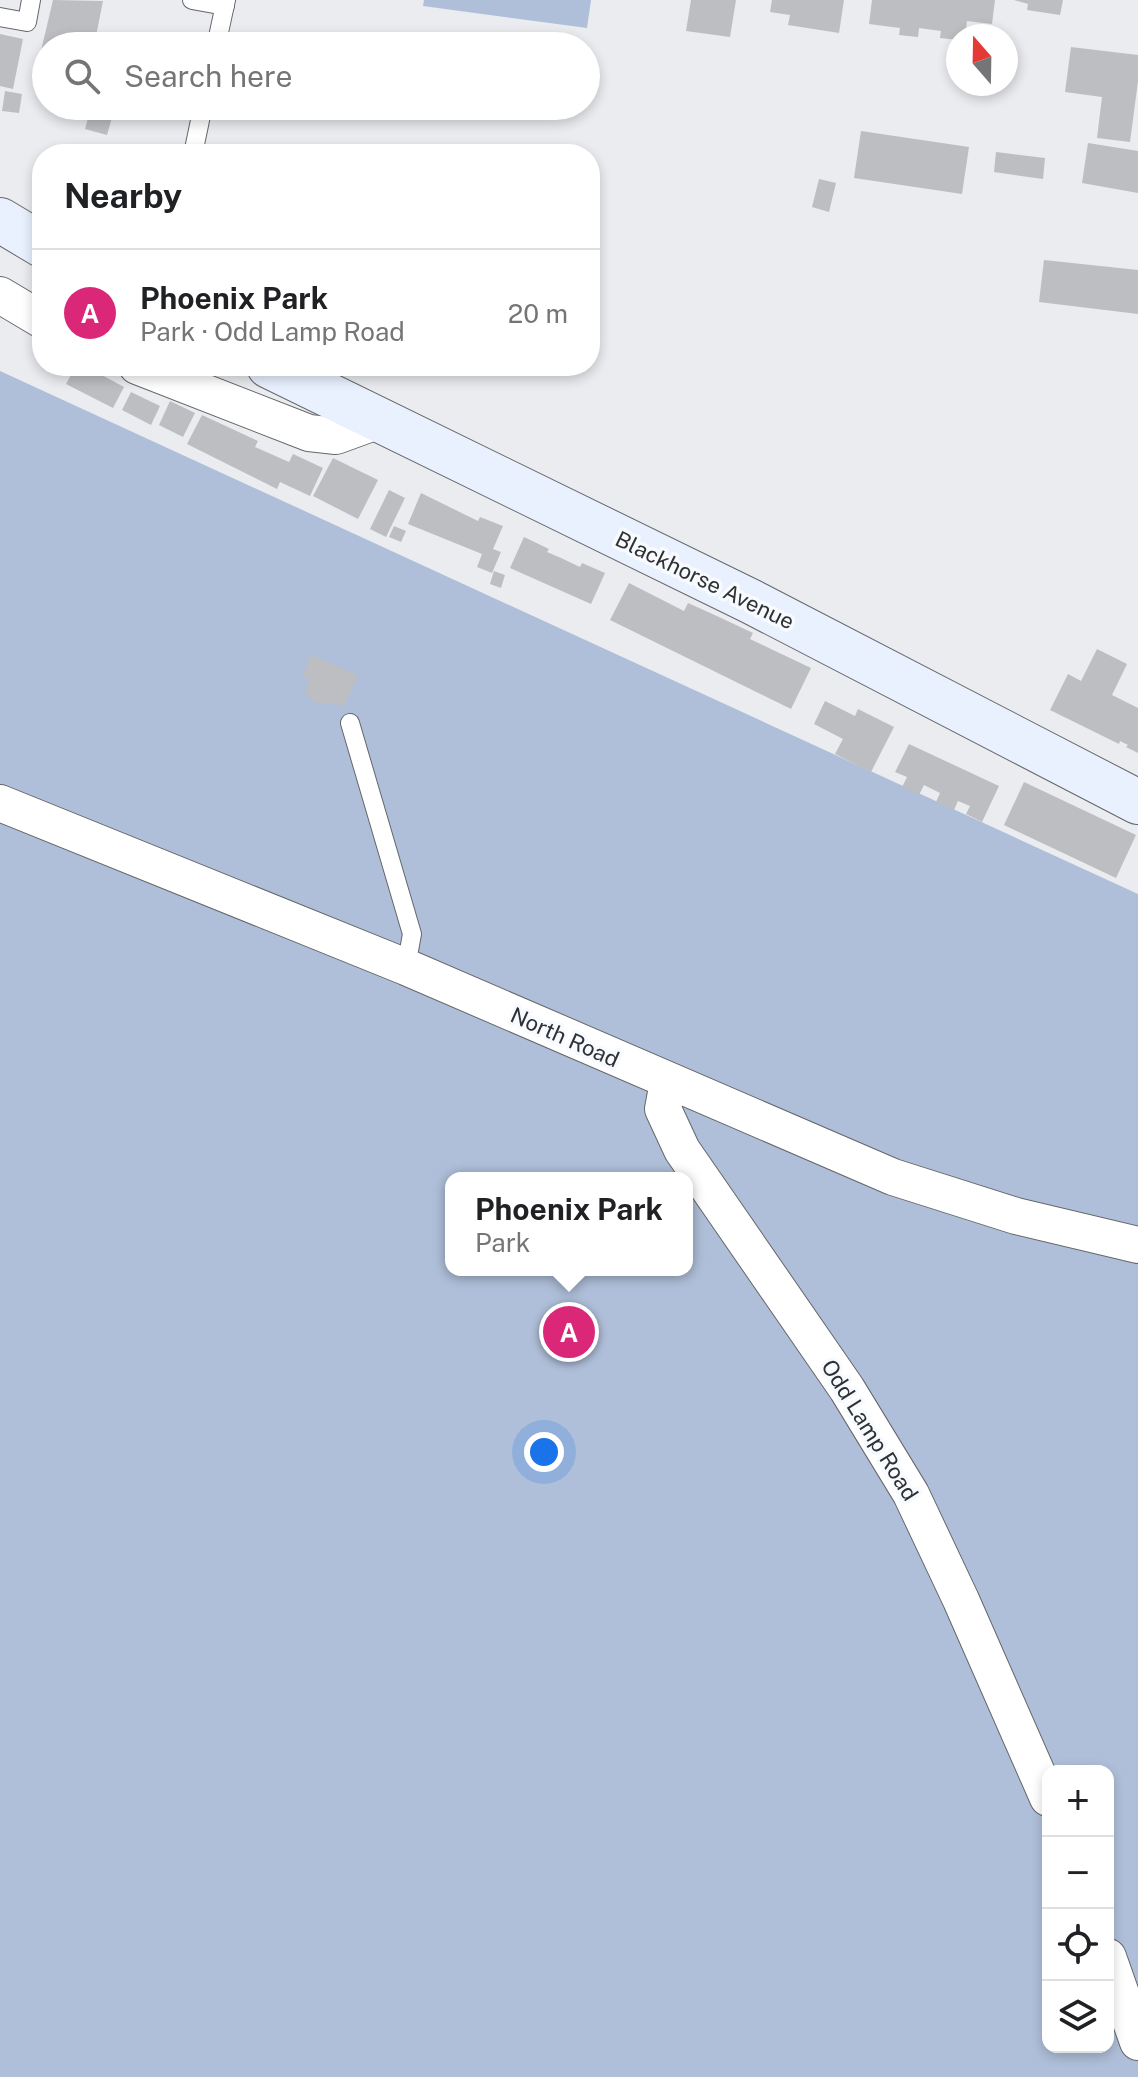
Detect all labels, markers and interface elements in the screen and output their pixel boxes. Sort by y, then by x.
north arrow [946,24,1018,96]
search box [32,32,600,120]
icon: search [60,54,104,98]
text: Search here [124,58,292,94]
text: Nearby [64,176,182,216]
text: Phoenix Park [140,280,328,316]
text: A [81,298,99,329]
text: 20 m [508,298,568,329]
text: Park · Odd Lamp Road [140,316,405,347]
street label: Blackhorse Avenue [611,525,799,635]
street label: North Road [507,1002,623,1072]
popup [445,1172,693,1276]
text: Phoenix Park [475,1191,663,1227]
text: Park [475,1227,530,1258]
pin: A [543,1302,595,1362]
street label: Odd Lamp Road [816,1355,924,1505]
your location [524,1432,564,1472]
map controls [1042,1765,1114,2053]
button: + [1042,1765,1114,1837]
button: − [1042,1837,1114,1909]
button: locate [1042,1909,1114,1981]
button: layers [1042,1981,1114,2053]

